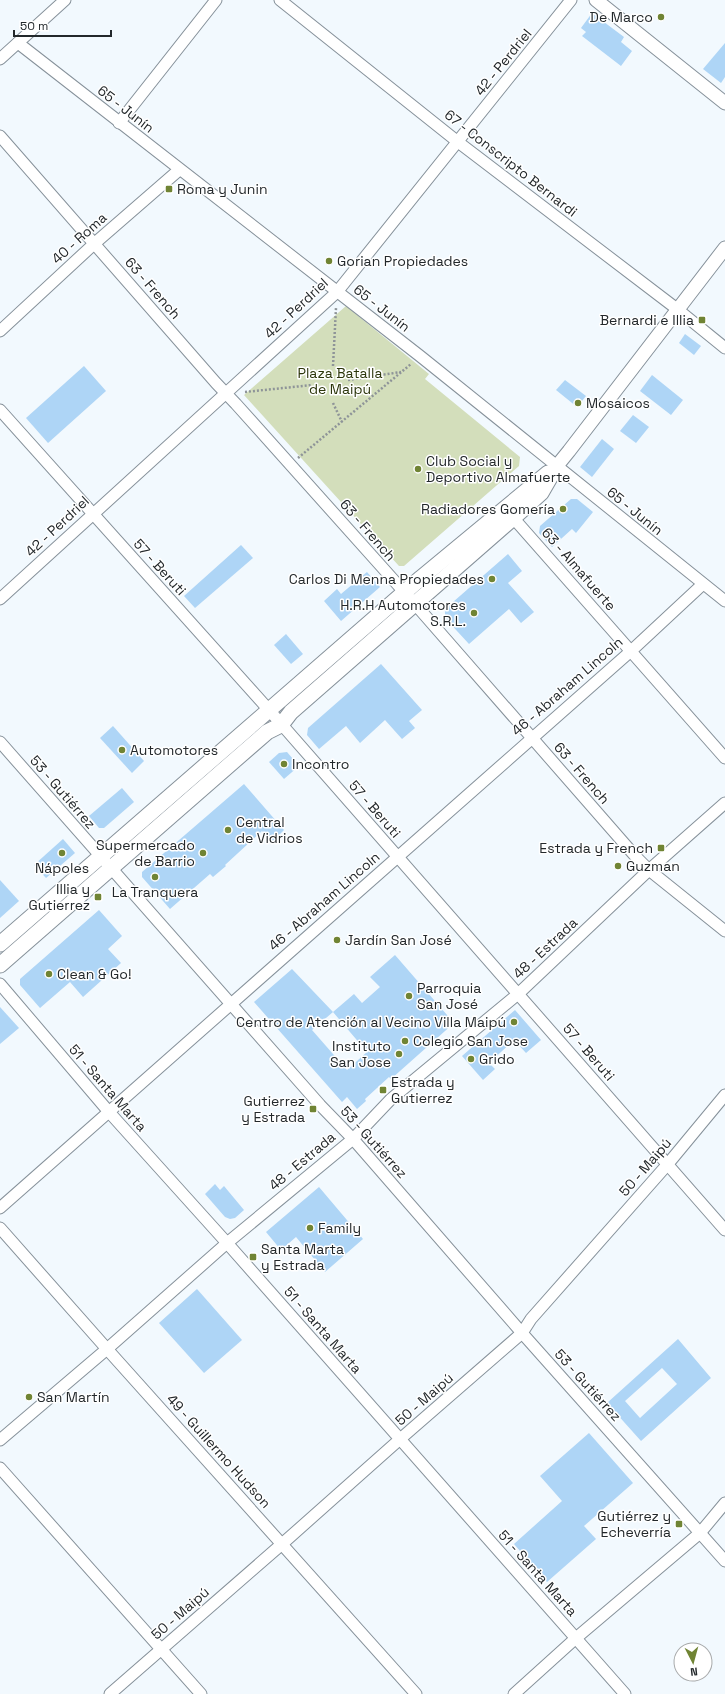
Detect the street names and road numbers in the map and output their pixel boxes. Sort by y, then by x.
street label: 42 - Perdriel [471,25,535,99]
street label: 65 - Junín [94,81,158,137]
street label: 67 - Conscripto Bernardi [441,105,581,221]
street label: 40 - Roma [48,209,110,267]
street label: 63 - French [121,253,185,323]
street label: 42 - Perdriel [260,274,332,342]
street label: 65 - Junín [350,280,414,336]
street label: 65 - Junín [603,483,667,539]
street label: 42 - Perdriel [21,492,93,560]
street label: 63 - French [336,495,400,565]
street label: 63 - Almafuerte [538,524,620,614]
street label: 57 - Beruti [130,535,190,599]
street label: 46 - Abraham Lincoln [508,633,626,739]
street label: 63 - French [550,738,614,808]
street label: 53 - Gutiérrez [26,752,100,832]
street label: 57 - Beruti [345,777,405,841]
street label: 46 - Abraham Lincoln [265,848,383,954]
street label: 48 - Estrada [509,914,581,982]
street label: 57 - Beruti [559,1020,619,1084]
street label: 51 - Santa Marta [65,1041,151,1135]
street label: 53 - Gutiérrez [337,1102,411,1182]
street label: 48 - Estrada [265,1128,339,1194]
street label: 50 - Maipú [615,1134,675,1200]
street label: 51 - Santa Marta [280,1283,366,1377]
street label: 53 - Gutiérrez [551,1345,625,1425]
street label: 50 - Maipú [391,1369,457,1429]
street label: 49 - Guillermo Hudson [163,1390,275,1512]
street label: 51 - Santa Marta [495,1526,581,1620]
street label: 50 - Maipú [147,1583,213,1643]

